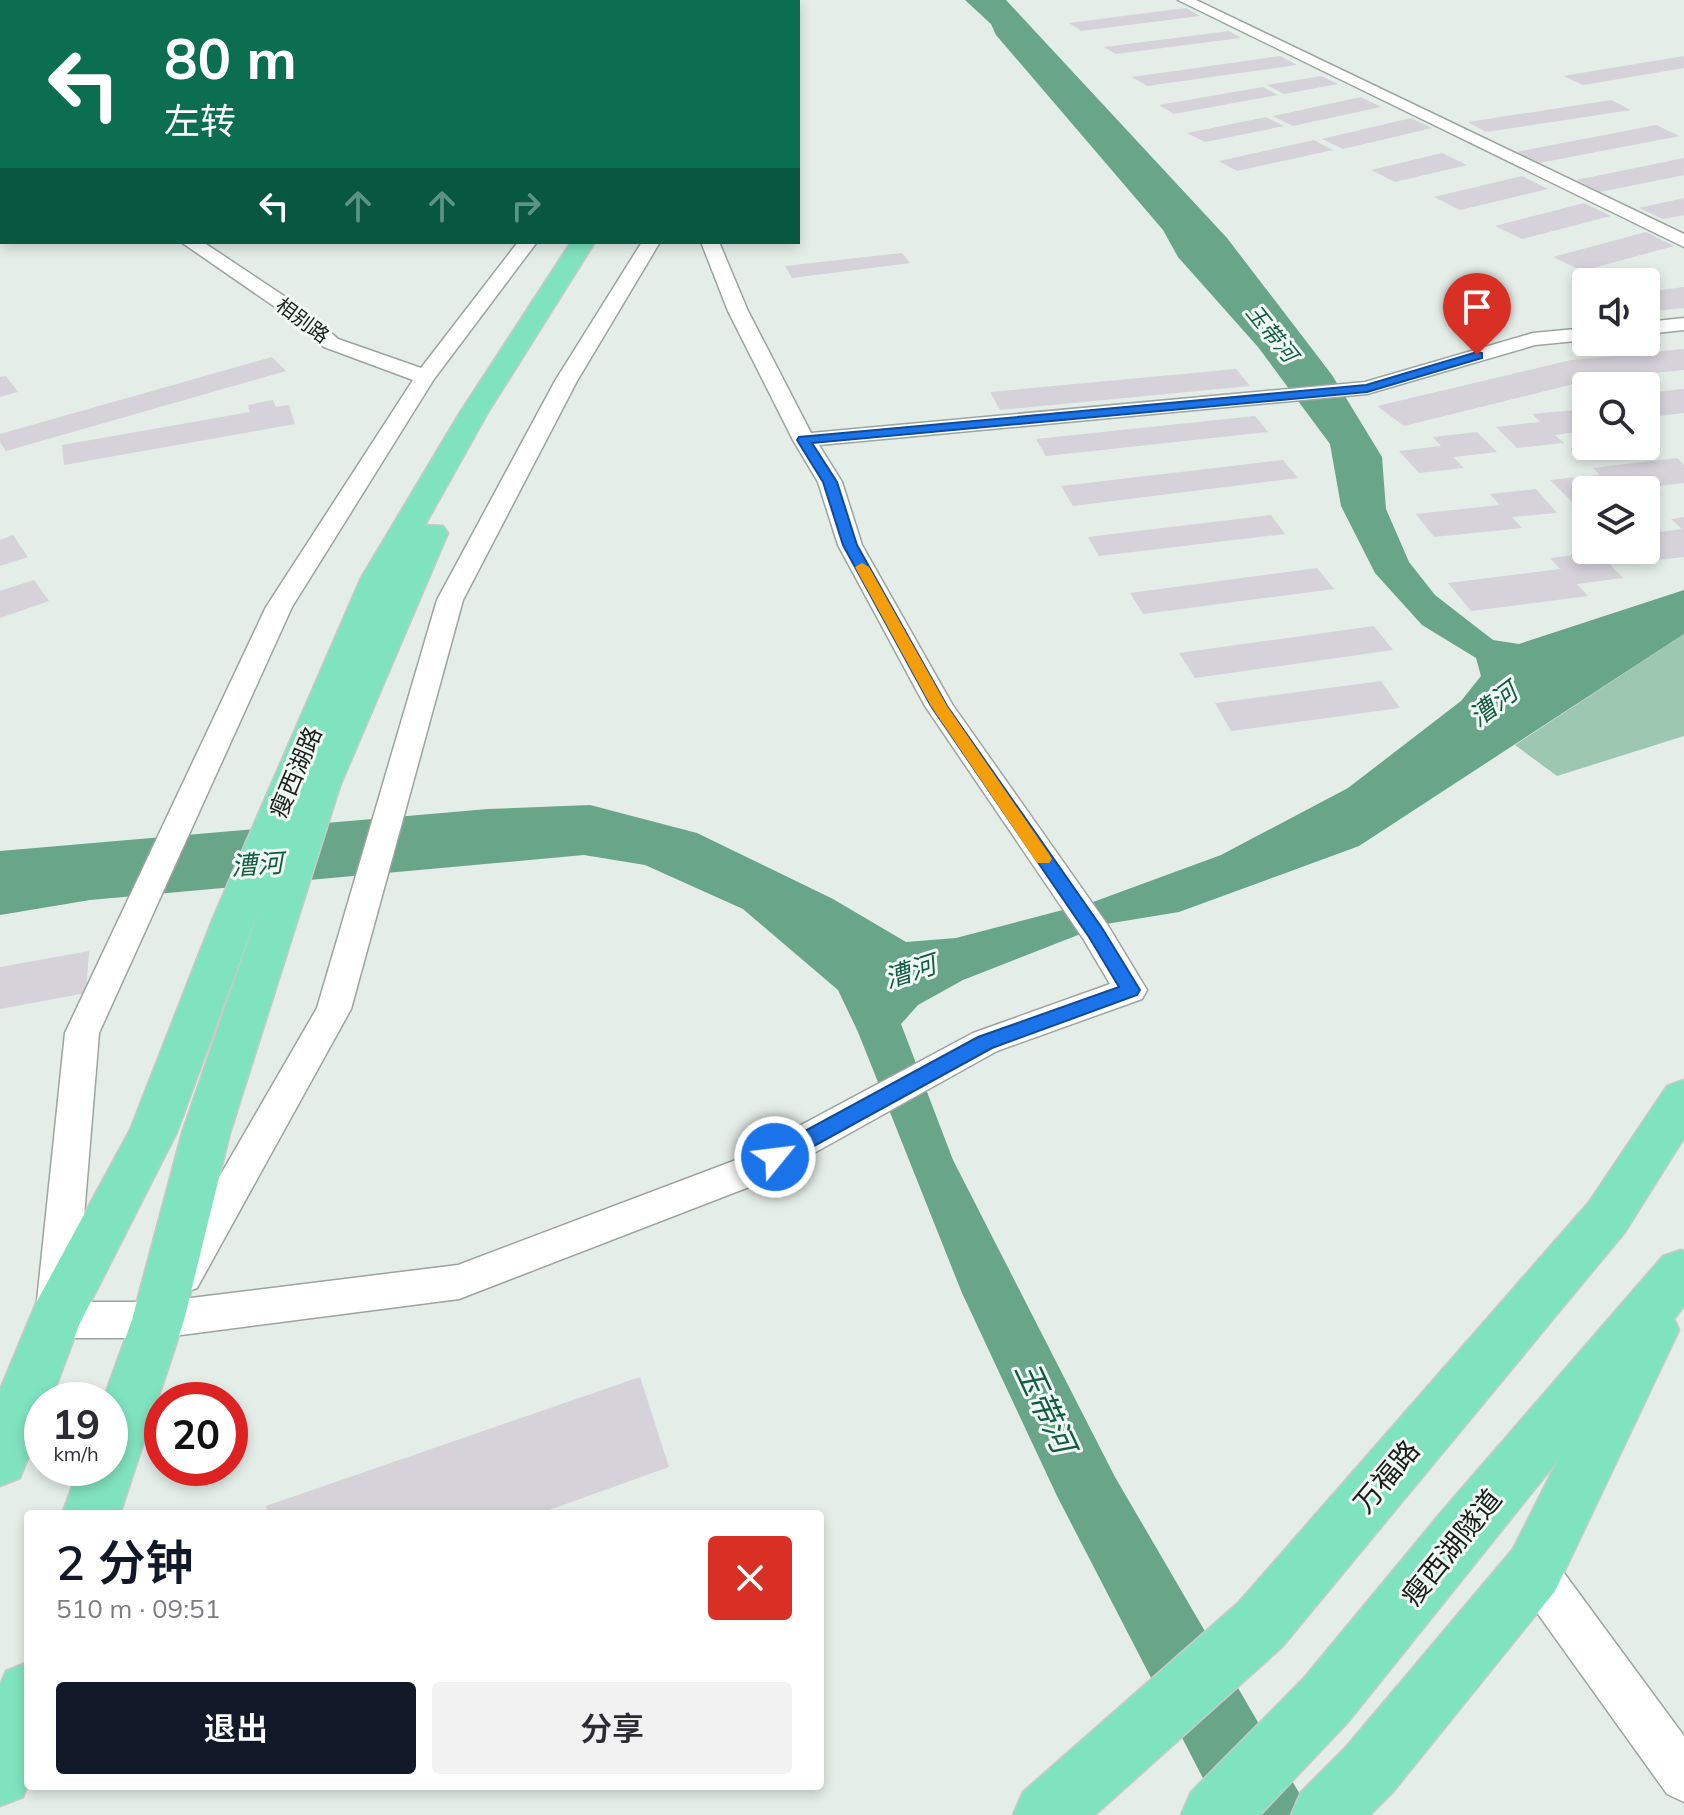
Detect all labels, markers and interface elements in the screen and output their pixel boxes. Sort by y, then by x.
text: 80 m [164,23,297,93]
icon: left [32,32,136,136]
text: 左转 [164,98,236,143]
icon: left [252,184,296,228]
icon: ahead [336,184,380,228]
icon: ahead [420,184,464,228]
icon: right [504,184,548,228]
map controls [1572,268,1660,564]
button: sound [1572,268,1660,356]
pin [1443,273,1511,355]
icon: arrive [1455,285,1499,329]
street label: 相别路 [272,292,334,348]
water label: 玉带河 [1240,299,1306,371]
button: search [1572,372,1660,460]
button: layers [1572,476,1660,564]
water label: 漕河 [1462,672,1528,733]
street label: 瘦西湖路 [262,722,328,822]
water label: 漕河 [230,845,289,882]
water label: 漕河 [880,946,945,995]
position arrow [733,1115,817,1199]
water label: 玉带河 [1008,1355,1087,1464]
speed limit sign: 20 [144,1382,248,1486]
text: 19 [52,1399,100,1449]
street label: 万福路 [1346,1433,1426,1519]
text: km/h [53,1441,99,1466]
street label: 瘦西湖隧道 [1393,1482,1509,1612]
text: 2 分钟 [56,1532,194,1592]
button: close [708,1536,792,1620]
text: 510 m · 09:51 [56,1592,220,1625]
button: 退出 [56,1682,416,1774]
button: 分享 [432,1682,792,1774]

